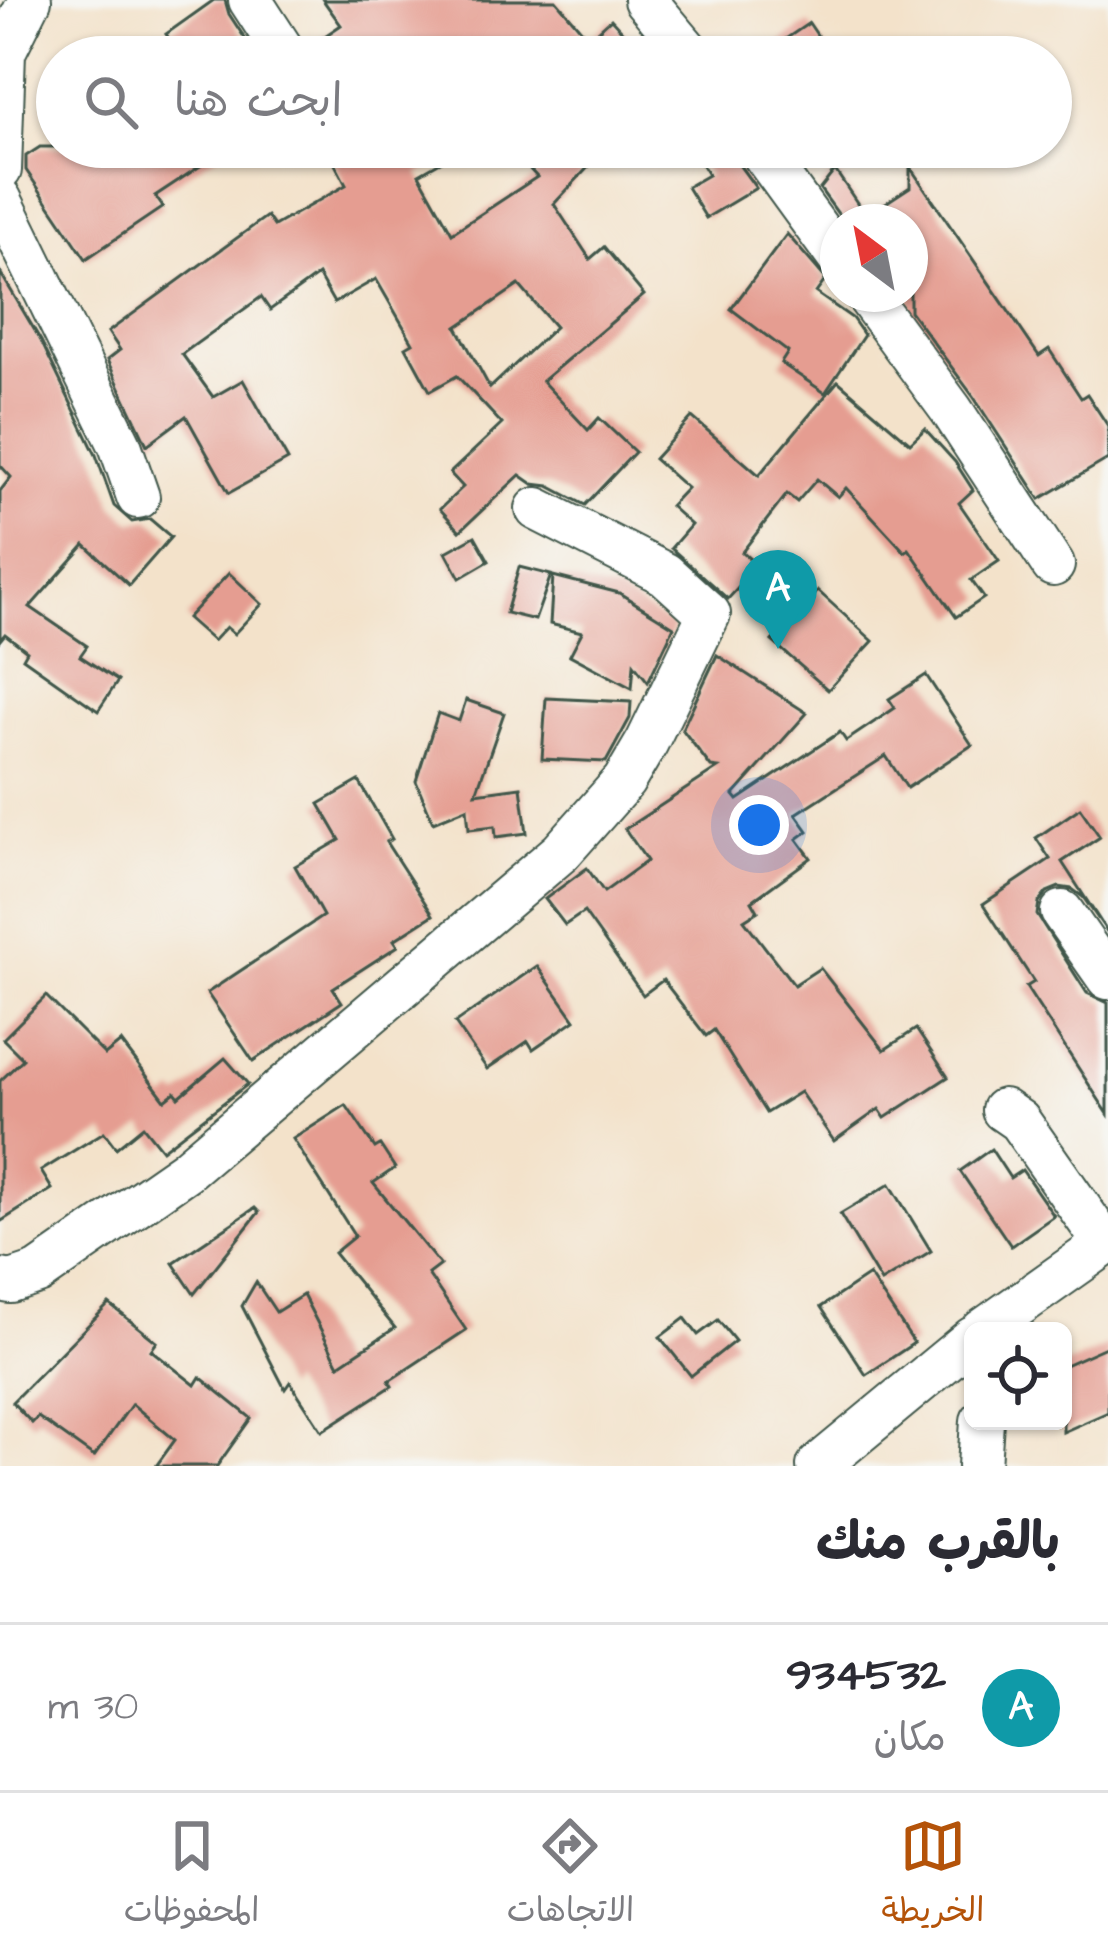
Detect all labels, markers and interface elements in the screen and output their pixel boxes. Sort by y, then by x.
search box [36,36,1072,168]
icon: search [78,69,144,135]
text: ابحث هنا [174,71,342,133]
north arrow [820,204,928,312]
pin: A [739,550,817,649]
your location [729,795,789,855]
map controls [964,1322,1072,1430]
button: locate [964,1322,1072,1430]
text: بالقرب منك [816,1508,1060,1579]
text: 934532 [786,1645,946,1707]
text: 30 m [48,1681,138,1735]
text: A [1009,1681,1034,1735]
text: مكان [874,1712,946,1766]
tab: المحفوظات [124,1813,260,1939]
tab: الاتجاهات [507,1813,634,1939]
tab: الخريطة [881,1813,984,1939]

